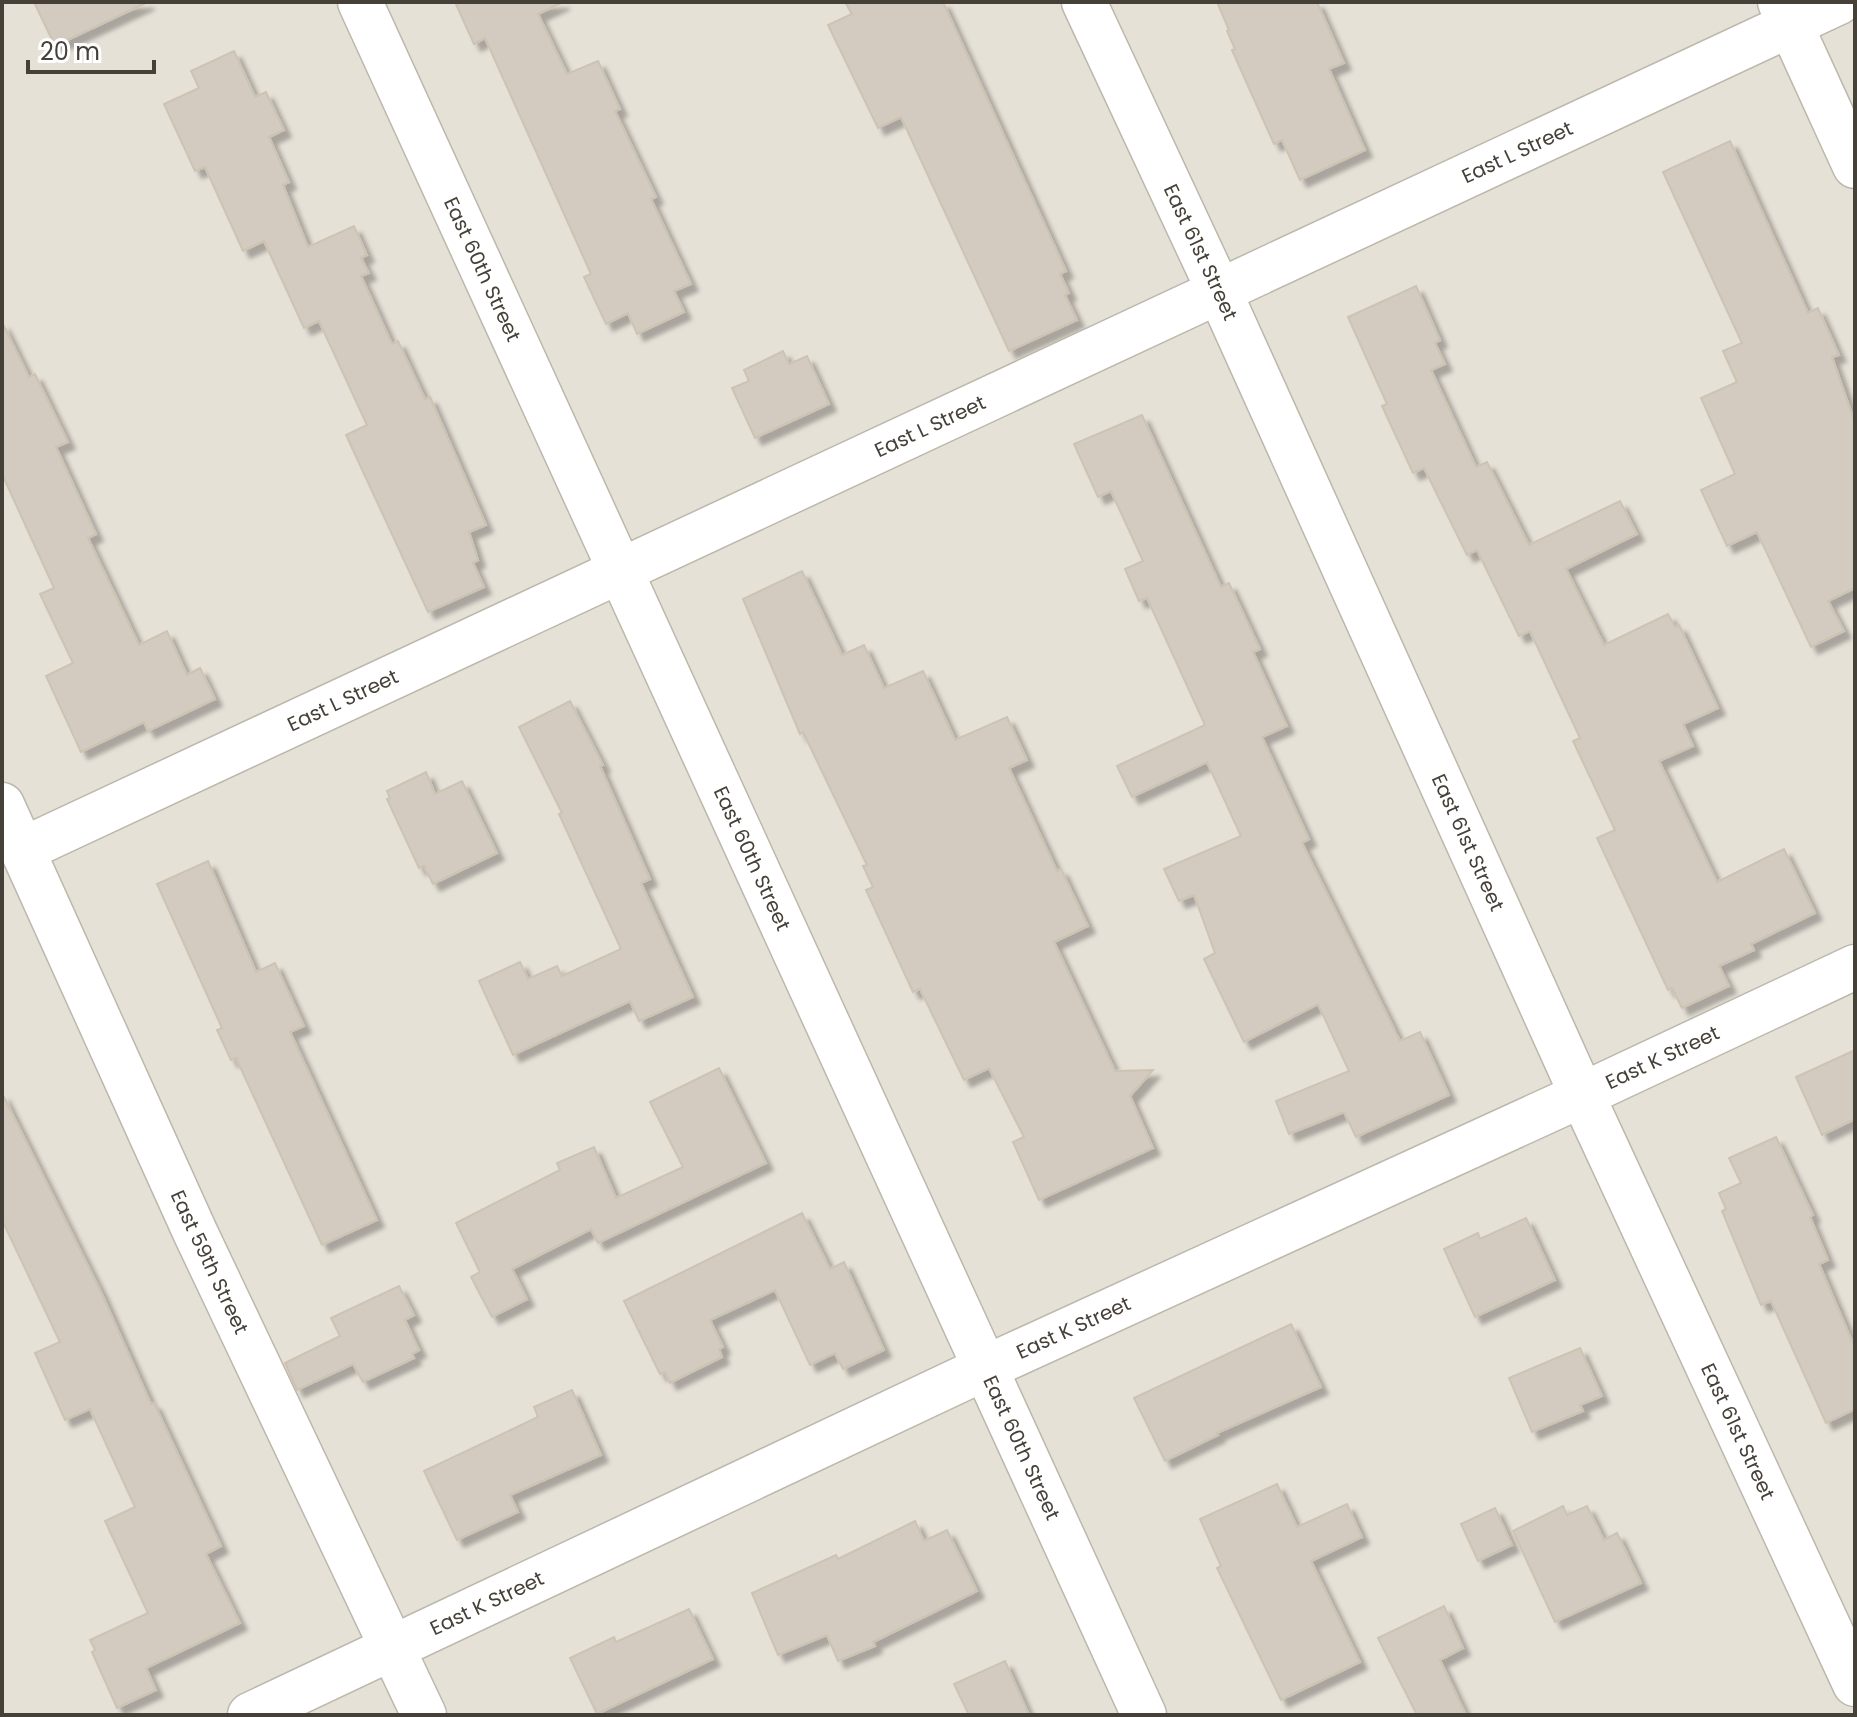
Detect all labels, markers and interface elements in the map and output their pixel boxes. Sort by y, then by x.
scale bar [28,24,154,74]
text: 20 m [40,35,100,68]
street label: East L Street [1457,114,1577,190]
street label: East 61st Street [1157,179,1244,325]
street label: East 60th Street [437,193,528,346]
street label: East L Street [870,388,990,464]
street label: East L Street [283,662,403,738]
street label: East 61st Street [1425,769,1511,915]
street label: East 60th Street [707,782,797,935]
street label: East K Street [1601,1019,1724,1096]
street label: East 59th Street [164,1186,255,1339]
street label: East K Street [1012,1289,1135,1366]
street label: East 61st Street [1694,1359,1782,1504]
street label: East 60th Street [976,1371,1067,1525]
street label: East K Street [425,1564,548,1642]

